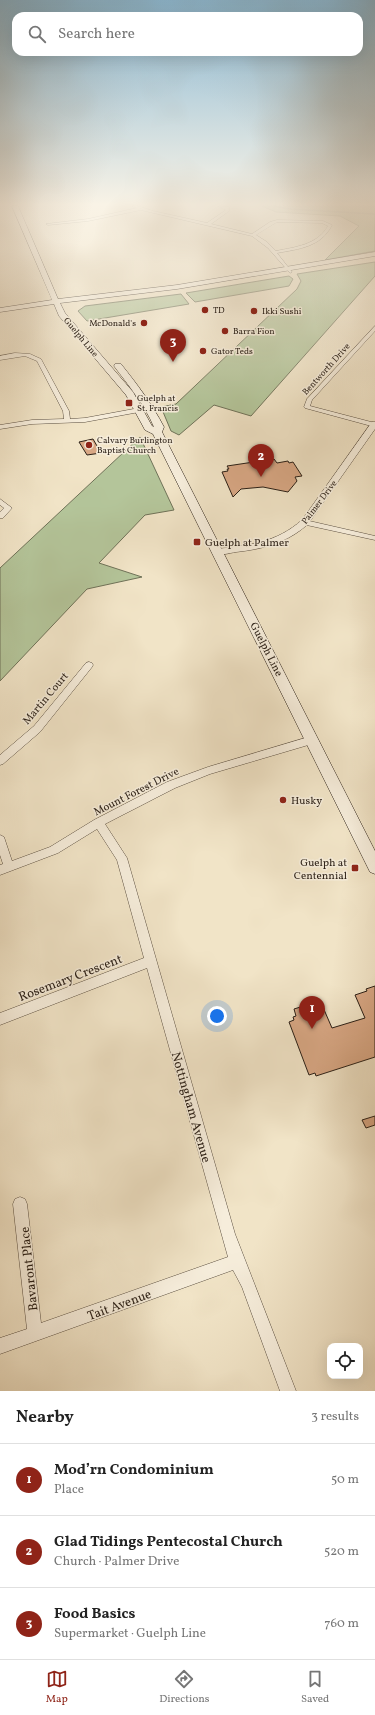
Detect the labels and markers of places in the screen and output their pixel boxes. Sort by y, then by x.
place label: TD [213,304,225,317]
marker: TD [200,305,210,315]
place label: Ikki Sushi [262,305,302,318]
marker: Ikki Sushi [249,306,259,316]
place label: McDonald's [89,317,136,330]
marker: McDonald's [139,318,149,328]
place label: Barra Fion [233,325,275,338]
marker: Barra Fion [220,326,230,336]
pin: 3 [160,329,186,362]
place label: Gator Teds [211,345,253,358]
marker: Gator Teds [198,346,208,356]
place label: Guelph at St. Francis [137,392,178,415]
marker: Guelph at St. Francis [124,398,134,408]
place label: Calvary Burlington Baptist Church [97,434,173,457]
marker: Calvary Burlington Baptist Church [84,440,94,450]
pin: 2 [248,444,274,477]
place label: Guelph at Palmer [205,536,289,551]
marker: Guelph at Palmer [192,537,202,547]
place label: Husky [291,794,322,809]
marker: Husky [278,795,288,805]
place label: Guelph at Centennial [294,856,347,884]
marker: Guelph at Centennial [350,863,360,873]
pin: 1 [299,996,325,1029]

